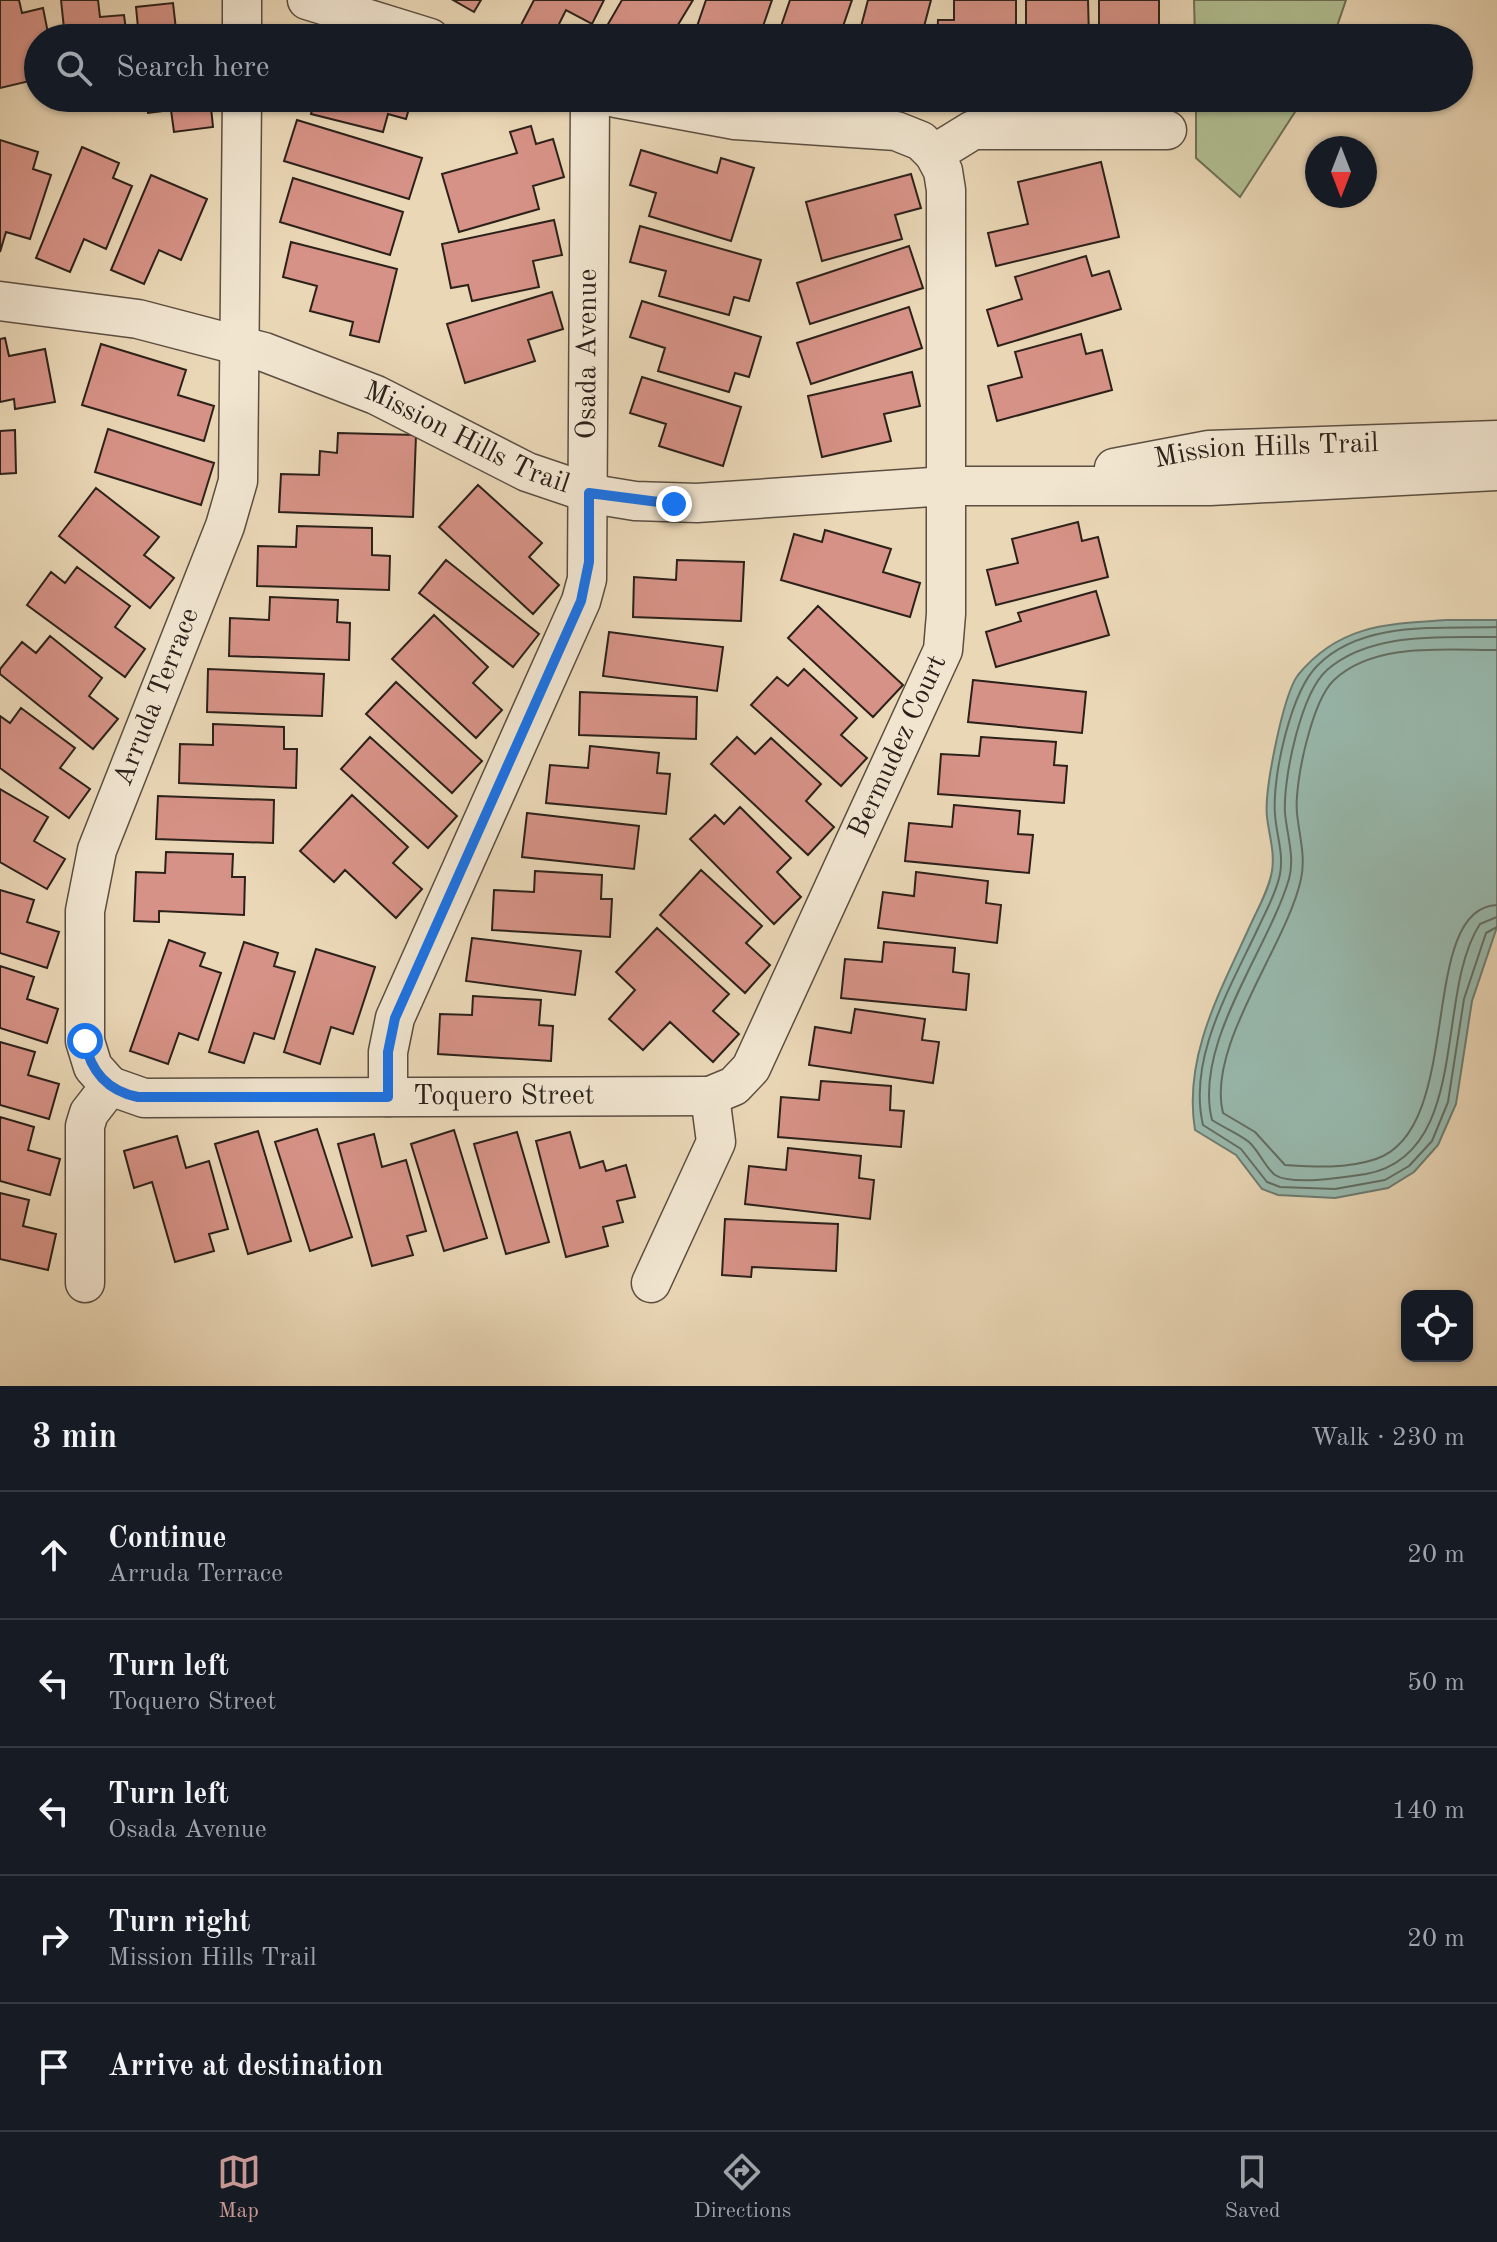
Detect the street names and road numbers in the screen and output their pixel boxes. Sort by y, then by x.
street label: Osada Avenue [574,269,603,440]
street label: Mission Hills Trail [360,378,573,499]
street label: Mission Hills Trail [1152,430,1379,474]
street label: Arruda Terrace [110,604,205,790]
street label: Bermudez Court [845,651,953,842]
street label: Toquero Street [413,1082,595,1111]

